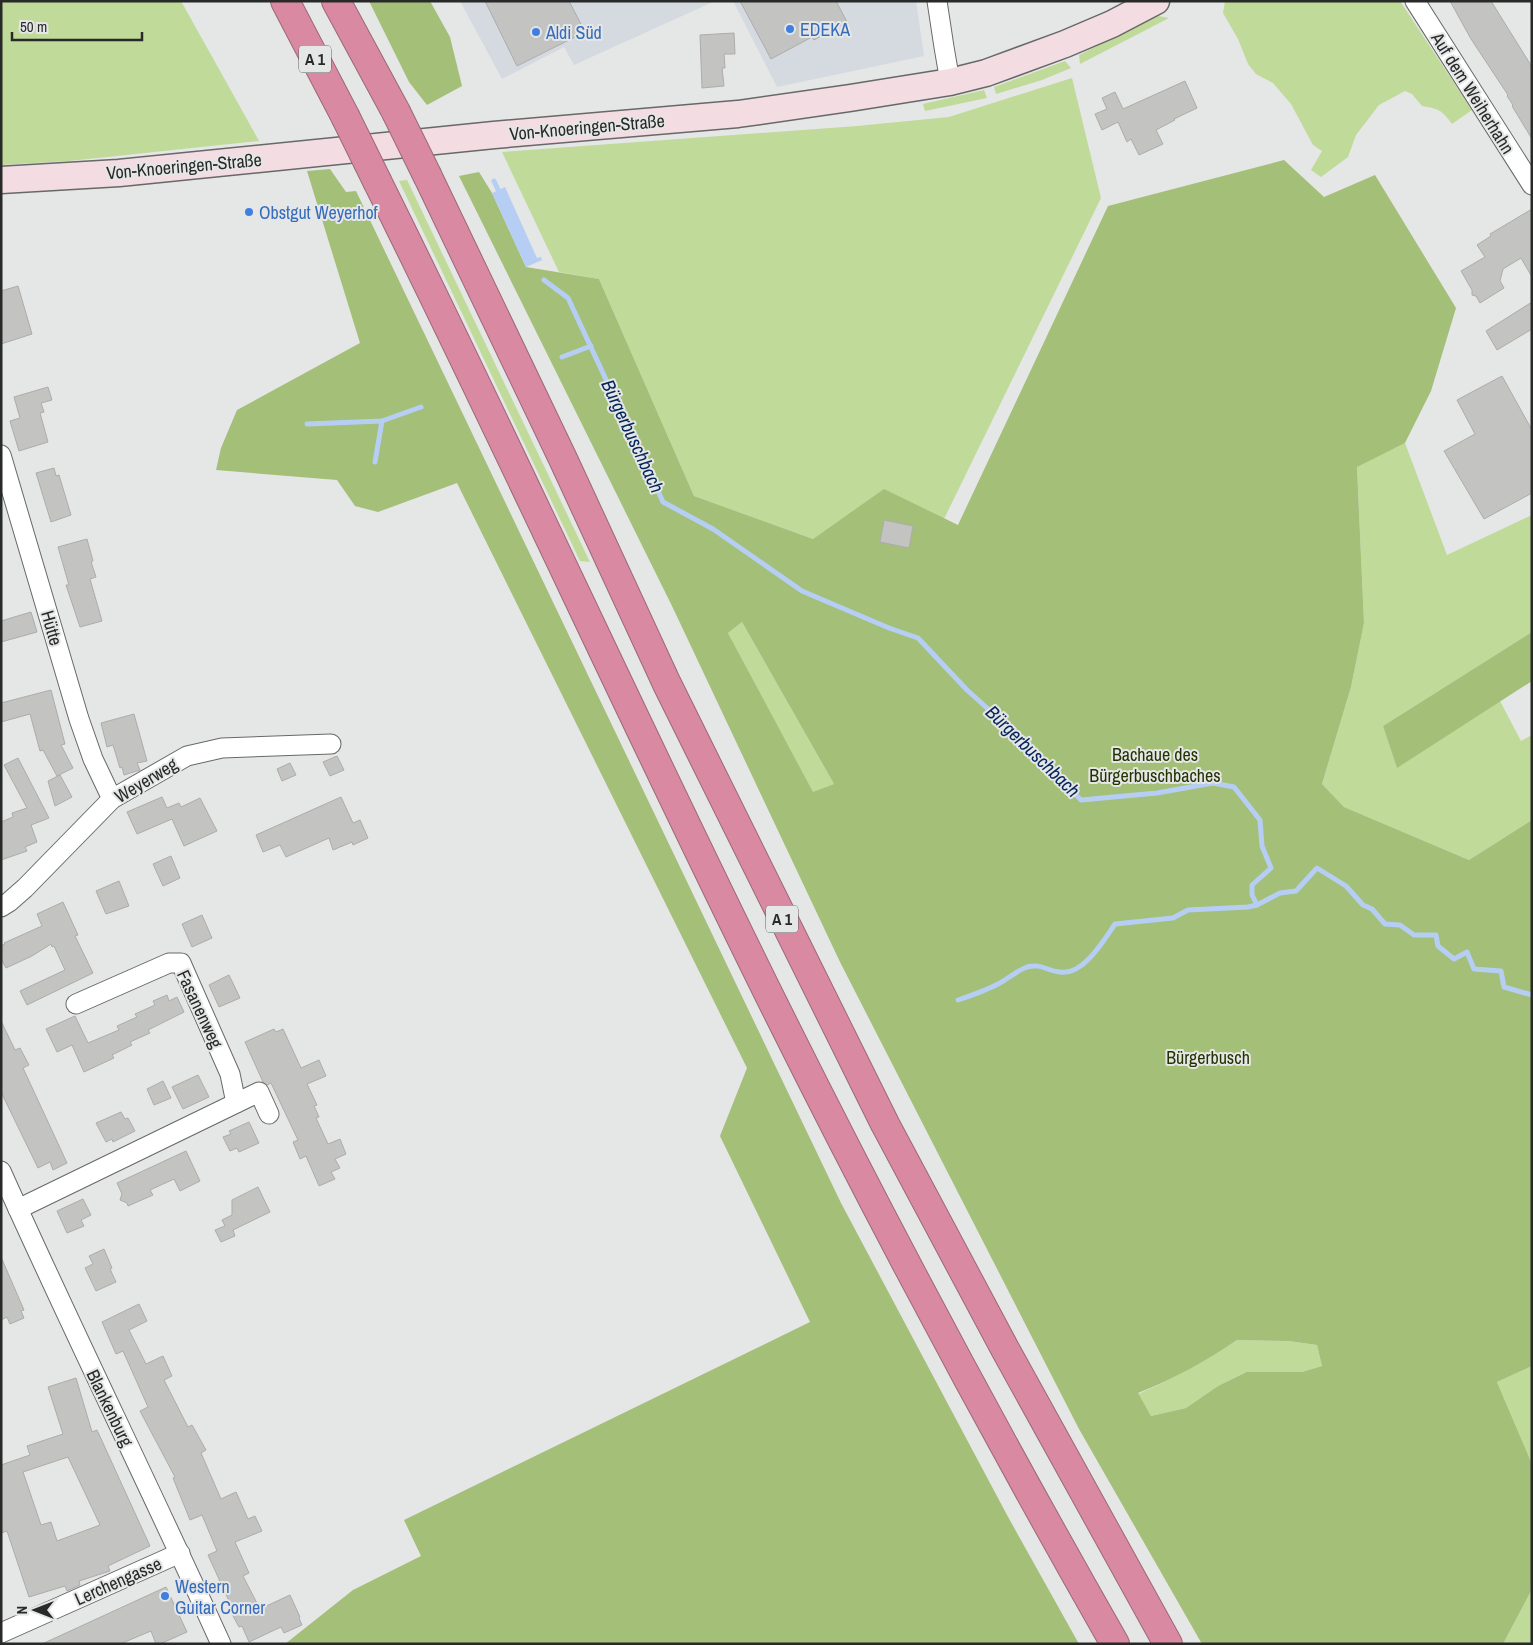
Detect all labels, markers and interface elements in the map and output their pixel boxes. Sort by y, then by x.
scale bar [12,10,142,42]
text: 50 m [20,16,47,37]
place label: EDEKA [800,17,850,42]
place label: Aldi Süd [545,20,602,45]
marker: EDEKA [784,23,796,35]
marker: Aldi Süd [530,26,542,38]
street label: Auf dem Weiherhahn [1425,26,1520,159]
road number: A 1 [299,46,331,72]
street label: Von-Knoeringen-Straße [508,108,666,146]
street label: Von-Knoeringen-Straße [105,147,263,185]
place label: Obstgut Weyerhof [259,200,379,225]
marker: Obstgut Weyerhof [243,206,255,218]
water label: Bürgerbuschbach [595,375,671,497]
street label: Hütte [35,608,69,648]
water label: Bürgerbuschbach [980,699,1086,803]
park label: Bachaue des Bürgerbuschbaches [1089,742,1221,788]
street label: Weyerweg [110,751,183,809]
road number: A 1 [766,906,798,932]
street label: Fasanenweg [171,966,229,1053]
park label: Bürgerbusch [1166,1045,1250,1070]
street label: Blankenburg [81,1365,140,1451]
street label: Lerchengasse [71,1551,165,1611]
place label: Western Guitar Corner [175,1574,265,1620]
north arrow [10,1585,60,1635]
marker: Western Guitar Corner [159,1590,171,1602]
text: N [13,1606,31,1614]

